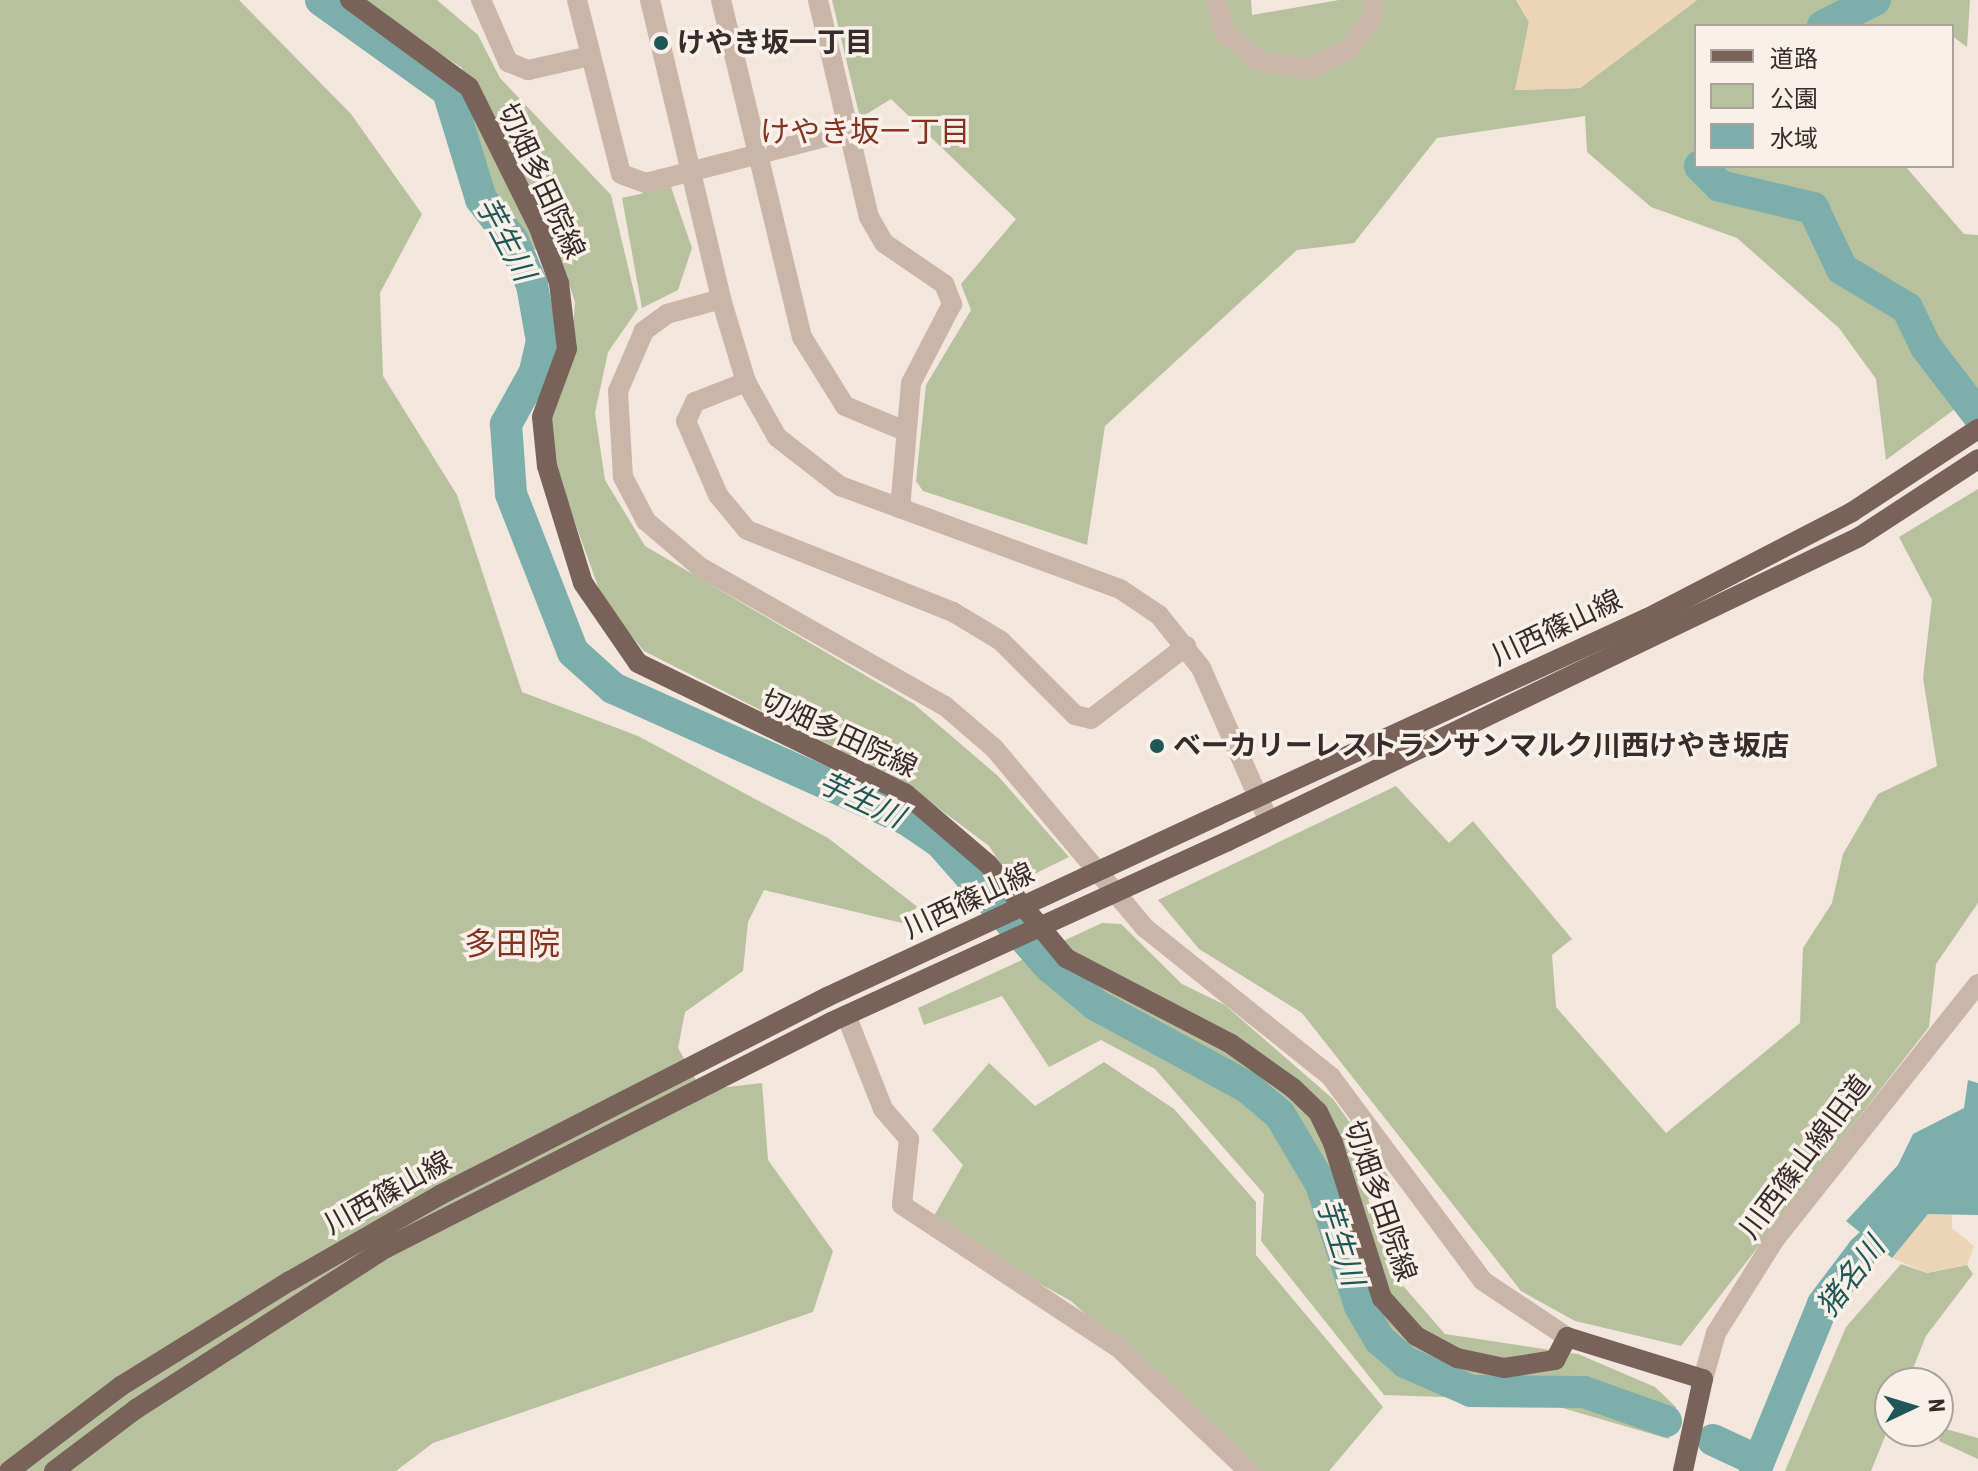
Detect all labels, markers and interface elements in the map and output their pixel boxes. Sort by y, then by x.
legend [1694,24,1954,168]
place label: けやき坂一丁目 [677,26,873,60]
marker: けやき坂一丁目 [652,34,670,52]
text: 道路 [1770,45,1818,73]
text: 公園 [1770,85,1818,113]
street label: 切畑多田院線 [490,98,592,264]
district label: けやき坂一丁目 [760,114,970,150]
text: 水域 [1770,125,1818,153]
water label: 芋生川 [468,191,542,287]
street label: 川西篠山線 [1486,583,1628,673]
street label: 切畑多田院線 [756,683,922,785]
place label: ベーカリーレストランサンマルク川西けやき坂店 [1173,729,1789,763]
marker: ベーカリーレストランサンマルク川西けやき坂店 [1148,737,1166,755]
water label: 芋生川 [813,765,909,835]
street label: 川西篠山線 [898,856,1040,946]
district label: 多田院 [464,925,560,963]
street label: 川西篠山線旧道 [1733,1069,1877,1245]
street label: 切畑多田院線 [1337,1116,1423,1286]
street label: 川西篠山線 [319,1144,457,1242]
water label: 芋生川 [1309,1194,1371,1290]
water label: 猪名川 [1810,1230,1892,1324]
north arrow [1874,1367,1954,1447]
text: N [1924,1398,1949,1413]

